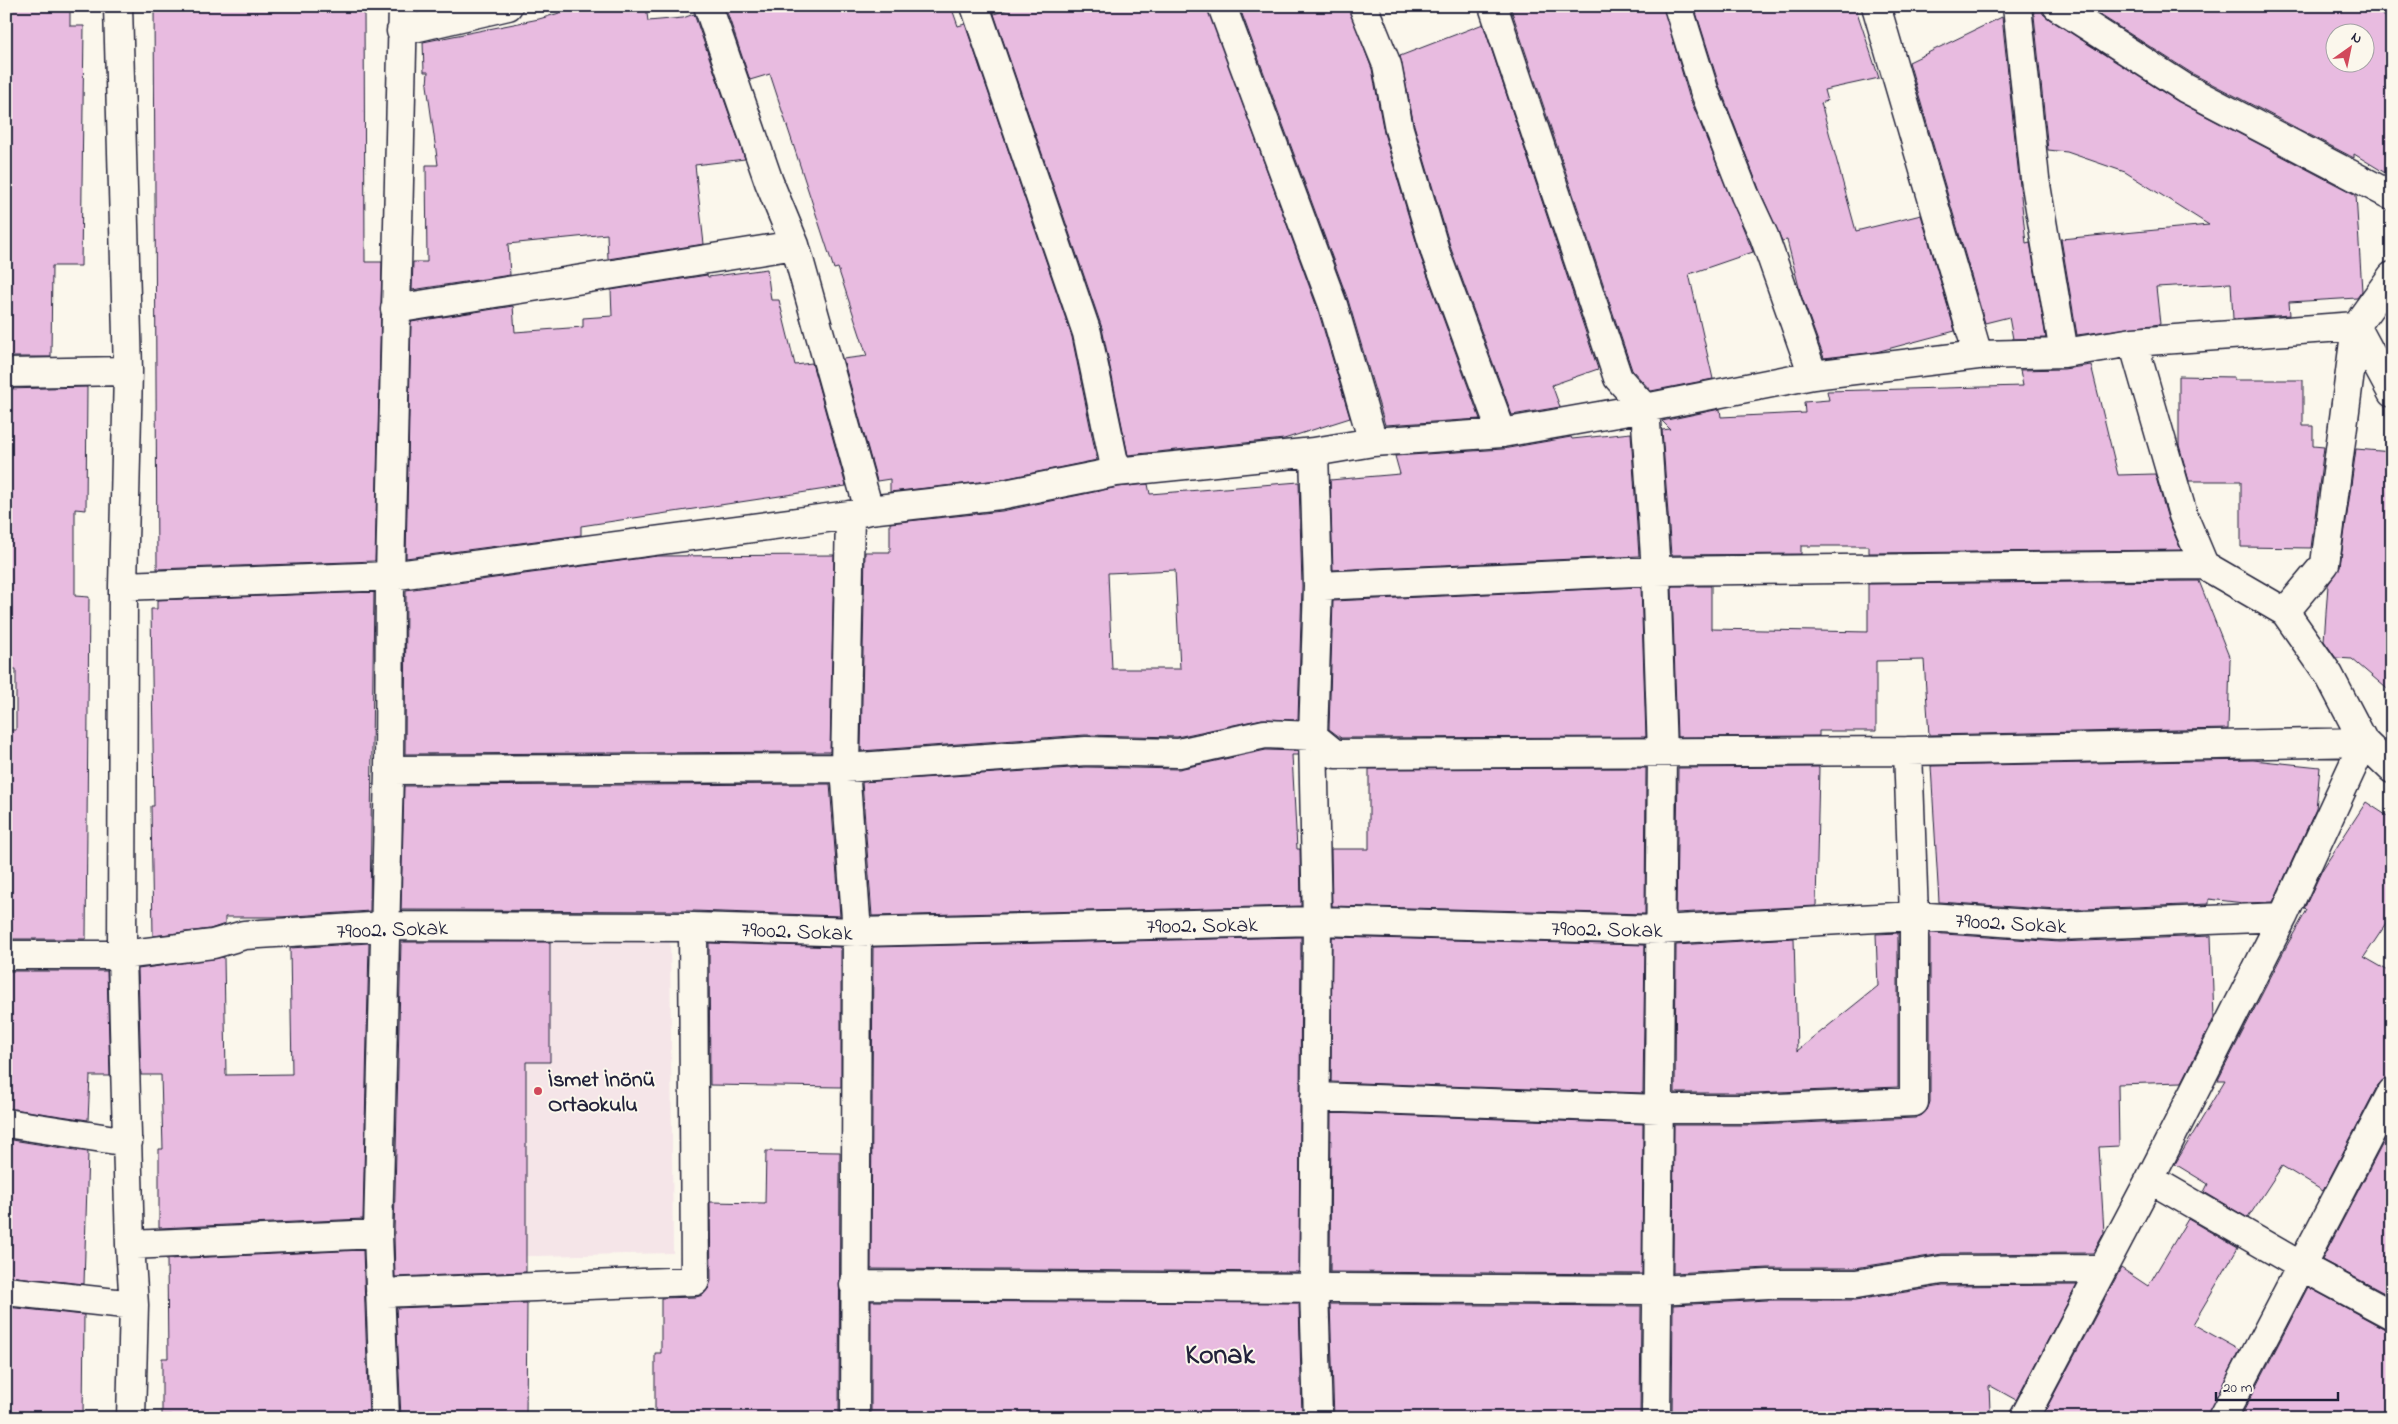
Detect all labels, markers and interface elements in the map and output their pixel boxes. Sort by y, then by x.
north arrow [2326,22,2376,72]
text: N [2347,27,2366,50]
street label: 79002. Sokak [1954,906,2068,944]
street label: 79002. Sokak [1146,910,1259,944]
street label: 79002. Sokak [336,913,449,949]
street label: 79002. Sokak [1551,914,1663,948]
street label: 79002. Sokak [741,915,854,951]
place label: İsmet İnönü Ortaokulu [548,1065,655,1122]
marker: İsmet İnönü Ortaokulu [532,1085,544,1097]
district label: Konak [1185,1336,1255,1377]
scale bar [2216,1369,2338,1401]
text: 20 m [2223,1377,2253,1399]

